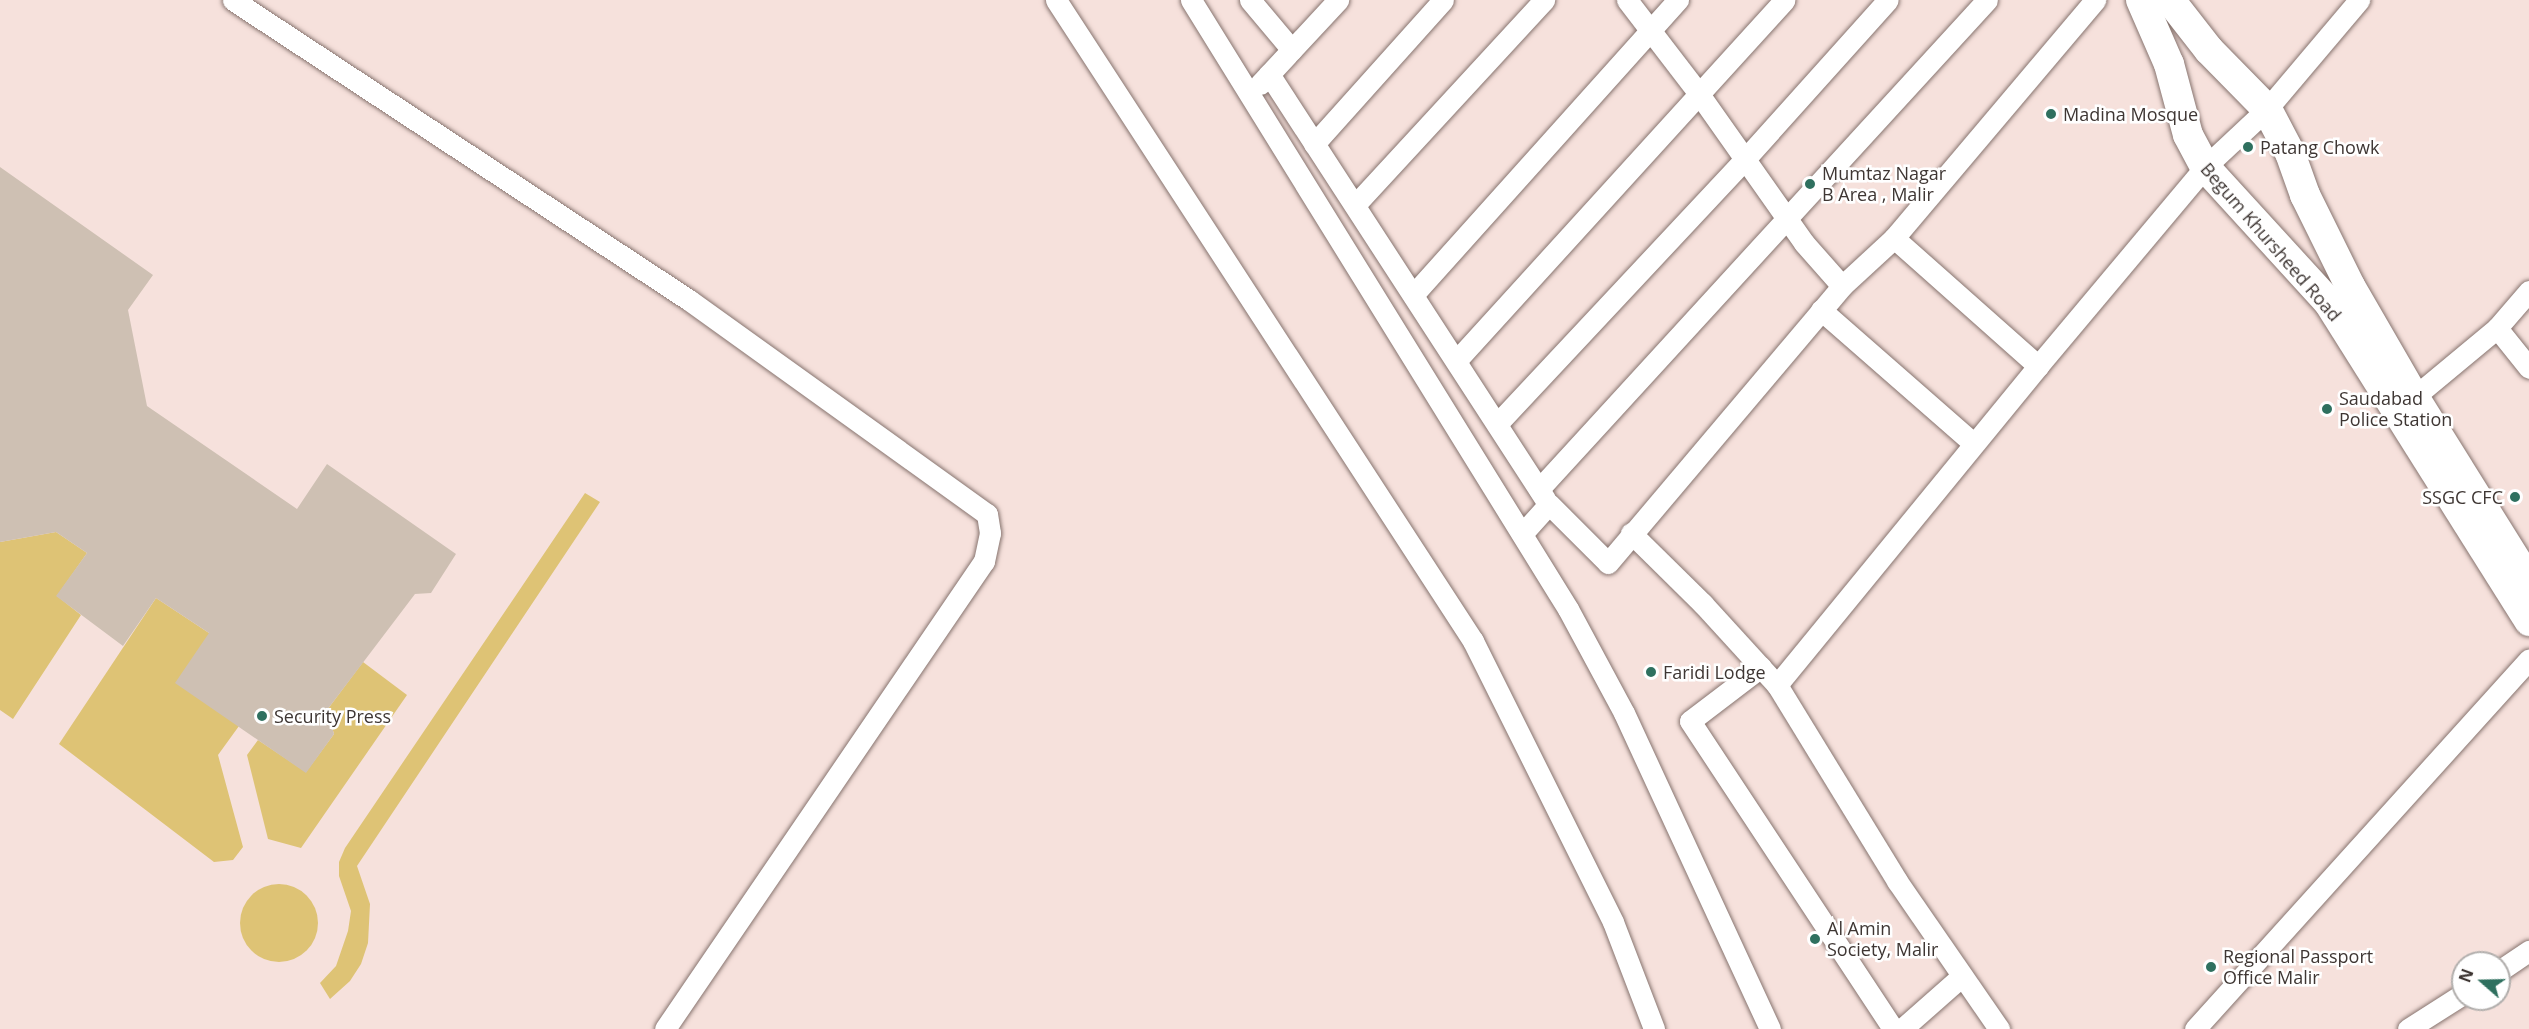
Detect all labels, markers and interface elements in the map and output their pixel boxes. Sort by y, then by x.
place label: Madina Mosque [2063,103,2198,125]
marker: Madina Mosque [2044,107,2058,121]
place label: Patang Chowk [2260,136,2379,158]
marker: Patang Chowk [2241,140,2255,154]
street label: Begum Khursheed Road [2196,158,2346,326]
place label: Mumtaz Nagar B Area , Malir [1822,163,1946,206]
marker: Mumtaz Nagar B Area , Malir [1803,177,1817,191]
place label: Saudabad Police Station [2339,388,2452,430]
marker: Saudabad Police Station [2320,402,2334,416]
place label: SSGC CFC [2422,486,2503,508]
marker: SSGC CFC [2508,490,2522,504]
place label: Faridi Lodge [1663,661,1766,683]
marker: Faridi Lodge [1644,665,1658,679]
place label: Security Press [274,705,391,727]
marker: Security Press [255,709,269,723]
place label: Al Amin Society, Malir [1827,918,1938,960]
marker: Al Amin Society, Malir [1808,932,1822,946]
place label: Regional Passport Office Malir [2223,946,2373,988]
north arrow [2451,951,2511,1011]
marker: Regional Passport Office Malir [2204,960,2218,974]
text: N [2453,966,2479,985]

